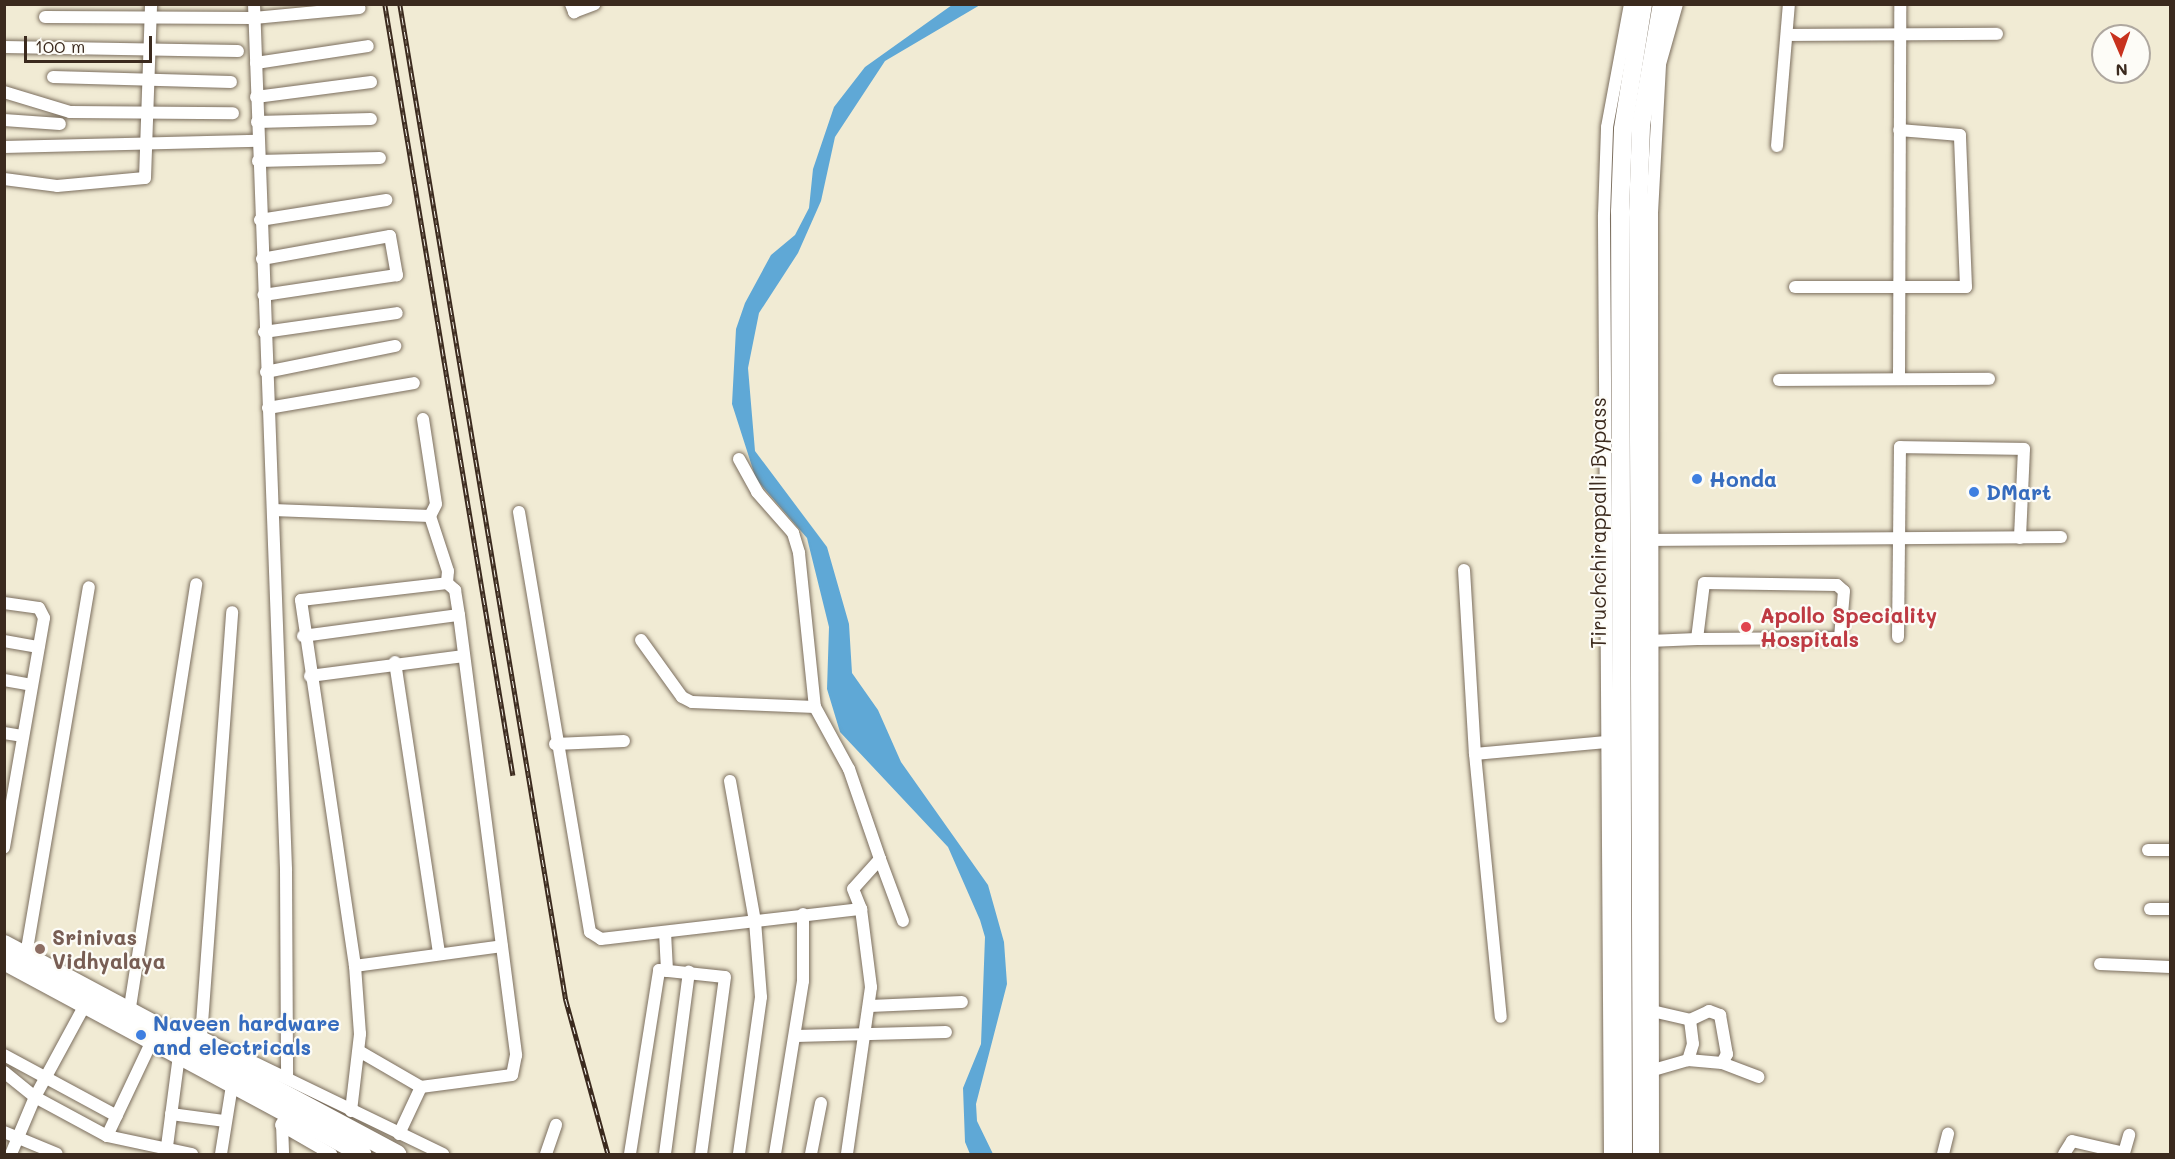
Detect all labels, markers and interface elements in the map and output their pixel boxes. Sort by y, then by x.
scale bar [27,24,154,62]
north arrow [2091,24,2151,84]
text: 100 m [35,34,85,58]
text: N [2115,60,2128,81]
street label: Tiruchchirappalli Bypass [1585,397,1611,649]
place label: Honda [1709,466,1777,492]
marker: Honda [1690,472,1704,486]
place label: DMart [1986,479,2051,505]
marker: DMart [1967,485,1981,499]
place label: Apollo Speciality Hospitals [1760,602,1937,652]
marker: Apollo Speciality Hospitals [1737,618,1755,636]
place label: Srinivas Vidhyalaya [52,924,166,974]
marker: Srinivas Vidhyalaya [33,942,47,956]
place label: Naveen hardware and electricals [153,1010,340,1060]
marker: Naveen hardware and electricals [134,1028,148,1042]

